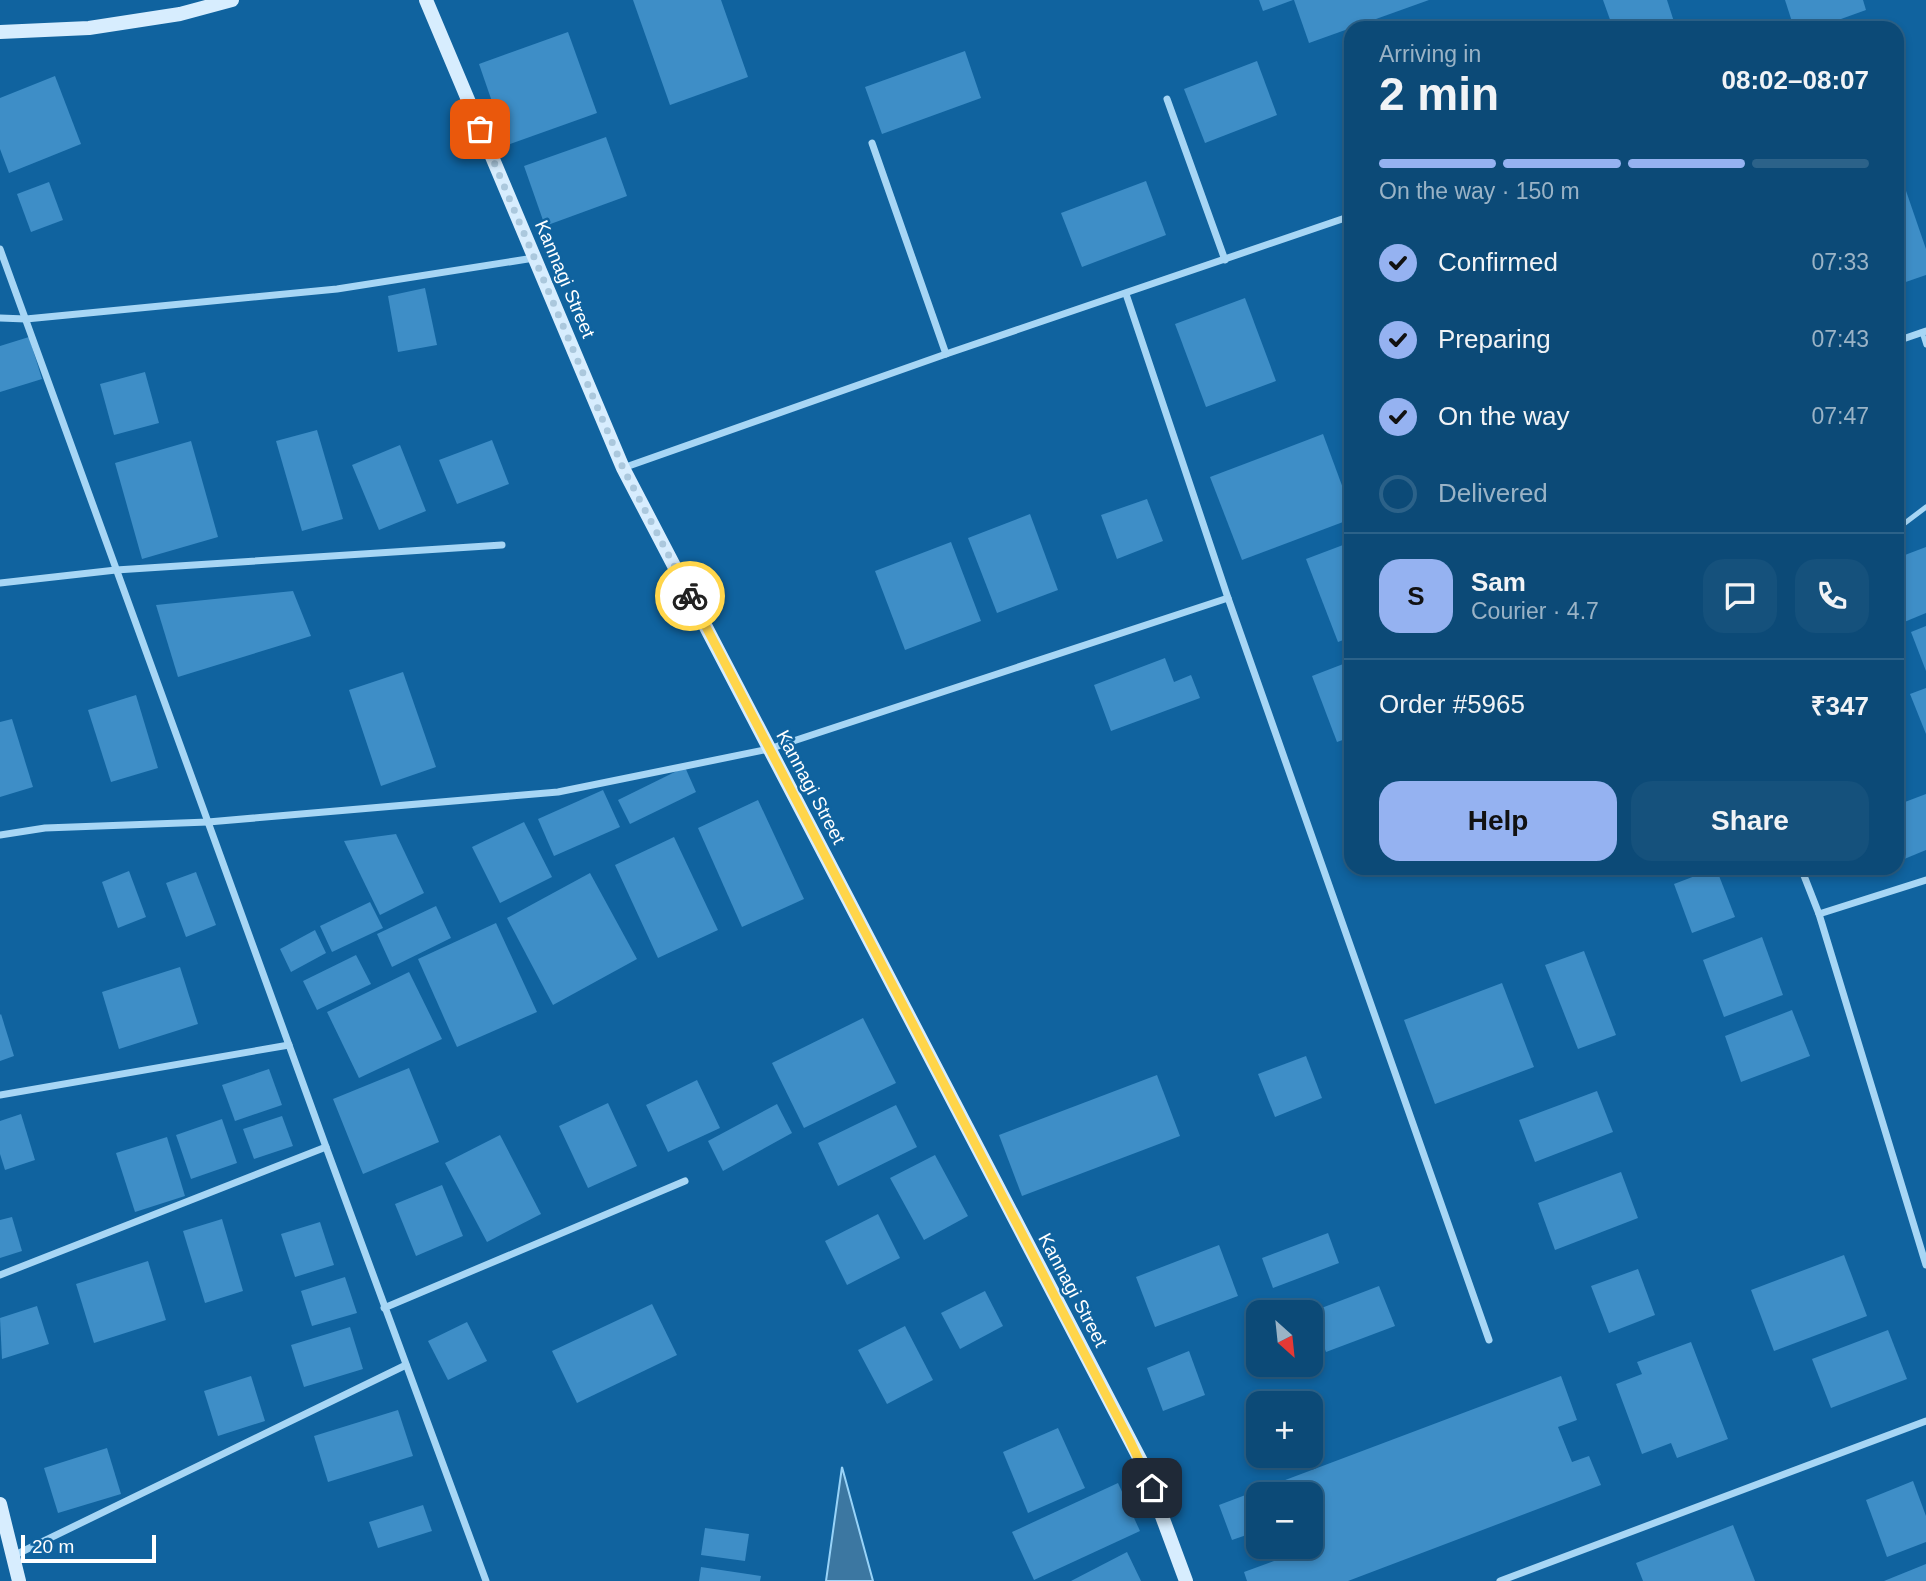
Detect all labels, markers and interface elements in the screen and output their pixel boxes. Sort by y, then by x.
text: Arriving in [1379,41,1481,67]
text: 08:02–08:07 [1722,65,1869,95]
text: 2 min [1379,68,1499,120]
pin [450,99,510,159]
icon: bag [461,110,499,148]
text: On the way · 150 m [1379,178,1580,204]
street label: Kannagi Street [531,217,600,342]
icon: check [1379,244,1417,282]
text: Confirmed [1438,247,1558,277]
text: 07:33 [1811,249,1869,275]
icon: check [1379,321,1417,359]
text: Preparing [1438,324,1551,354]
text: 07:43 [1811,326,1869,352]
icon: check [1379,398,1417,436]
text: On the way [1438,401,1570,431]
text: 07:47 [1811,403,1869,429]
text: Delivered [1438,478,1548,508]
button: chat [1703,559,1777,633]
button: phone [1795,559,1869,633]
courier [655,561,725,631]
text: Sam [1471,567,1526,597]
icon: bike [671,577,709,615]
text: S [1407,581,1425,611]
text: Courier · 4.7 [1471,598,1599,624]
text: Order #5965 [1379,689,1525,719]
text: ₹347 [1811,691,1869,721]
street label: Kannagi Street [772,727,850,848]
button: Help [1379,781,1617,861]
button: Share [1631,781,1869,861]
street label: Kannagi Street [1034,1230,1112,1351]
north arrow [1246,1300,1323,1377]
map controls [1246,1300,1323,1559]
button: + [1246,1391,1323,1468]
pin [1122,1458,1182,1518]
icon: home [1133,1469,1171,1507]
button: − [1246,1482,1323,1559]
scale bar [21,1532,156,1564]
text: 20 m [32,1536,74,1557]

